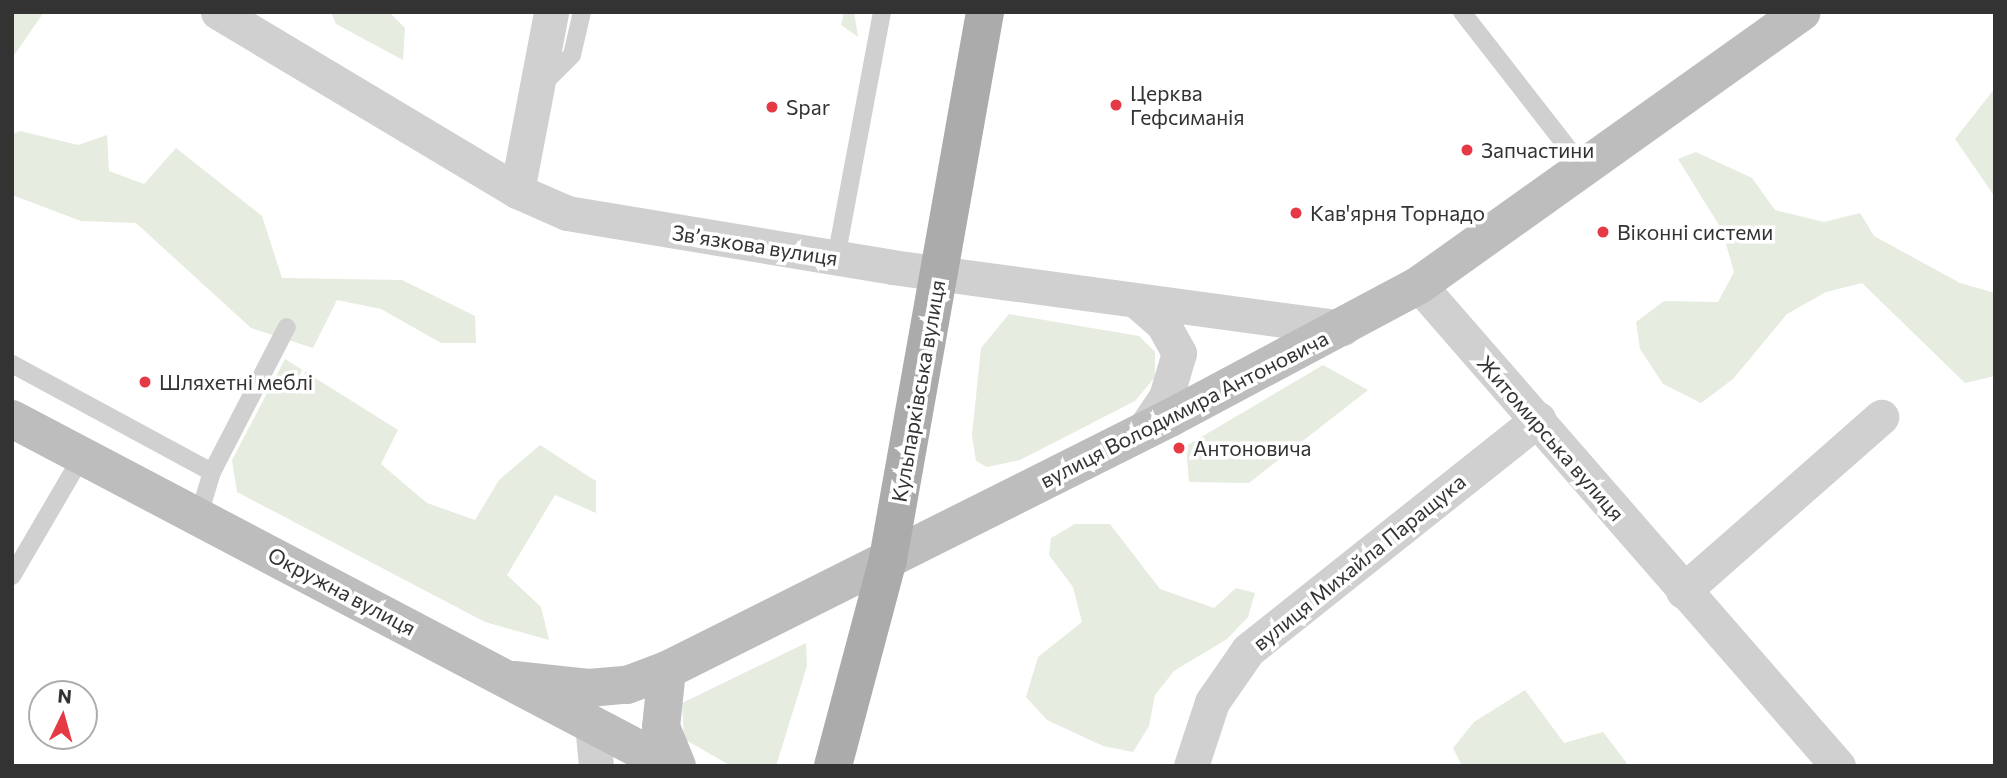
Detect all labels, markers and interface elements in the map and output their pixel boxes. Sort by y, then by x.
place label: Церква Гефсиманія [1130,80,1245,130]
place label: Spar [786,94,830,120]
marker: Церква Гефсиманія [1108,97,1124,113]
marker: Spar [764,99,780,115]
place label: Запчастини [1481,137,1594,163]
marker: Запчастини [1459,142,1475,158]
place label: Кав'ярня Торнадо [1310,200,1485,226]
marker: Кав'ярня Торнадо [1288,205,1304,221]
street label: Звʼязкова вулиця [670,219,840,271]
place label: Віконні системи [1617,219,1773,245]
marker: Віконні системи [1595,224,1611,240]
street label: Кульпарківська вулиця [886,278,950,504]
street label: вулиця Володимира Антоновича [1036,325,1332,493]
street label: Житомирська вулиця [1472,350,1630,526]
place label: Шляхетні меблі [159,369,313,395]
marker: Шляхетні меблі [137,374,153,390]
place label: Антоновича [1193,435,1311,461]
marker: Антоновича [1171,440,1187,456]
street label: вулиця Михайла Паращука [1248,468,1470,656]
street label: Окружна вулиця [264,542,420,640]
north arrow [28,680,98,750]
text: N [57,683,73,708]

